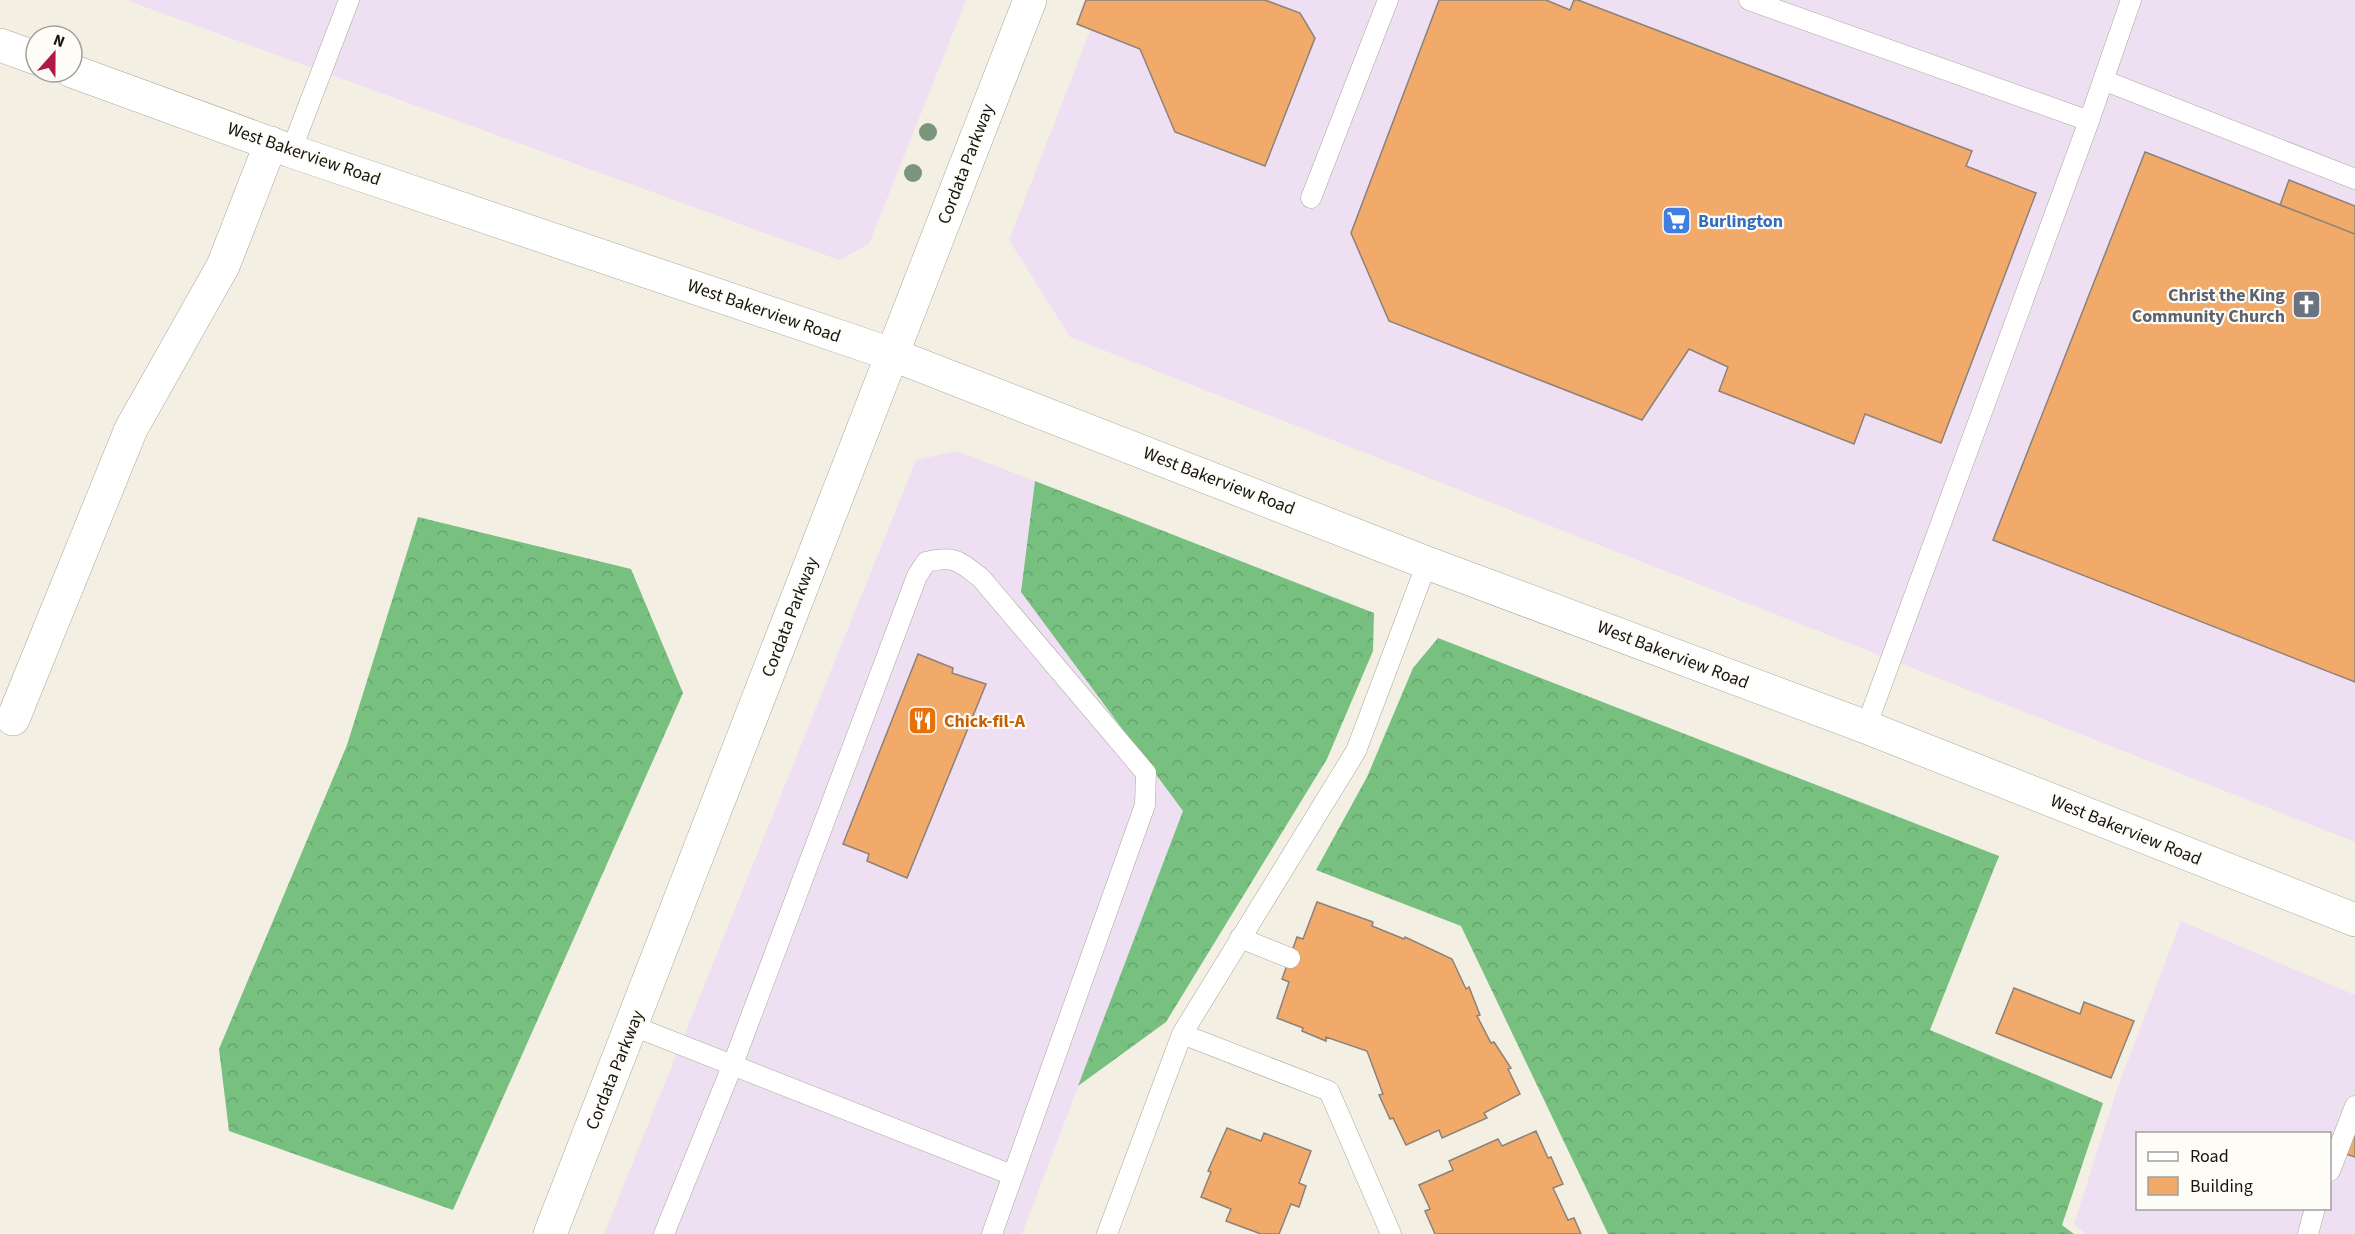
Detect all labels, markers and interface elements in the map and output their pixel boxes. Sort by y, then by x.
north arrow [24,24,84,84]
text: N [50,29,68,53]
street label: Cordata Parkway [932,100,1001,228]
street label: West Bakerview Road [224,116,384,192]
supermarket icon: Burlington [1661,205,1693,237]
place label: Burlington [1698,209,1783,234]
street label: West Bakerview Road [684,273,844,349]
place label: Christ the King Community Church [2132,283,2285,329]
church icon: Christ the King Community Church [2290,289,2322,321]
street label: West Bakerview Road [1139,441,1299,521]
street label: Cordata Parkway [756,553,825,681]
street label: West Bakerview Road [1593,615,1753,695]
restaurant icon: Chick-fil-A [907,705,939,737]
place label: Chick-fil-A [944,709,1026,734]
street label: West Bakerview Road [2047,788,2205,872]
street label: Cordata Parkway [580,1006,651,1134]
legend [2136,1132,2331,1210]
text: Road [2190,1144,2229,1169]
text: Building [2190,1174,2253,1199]

